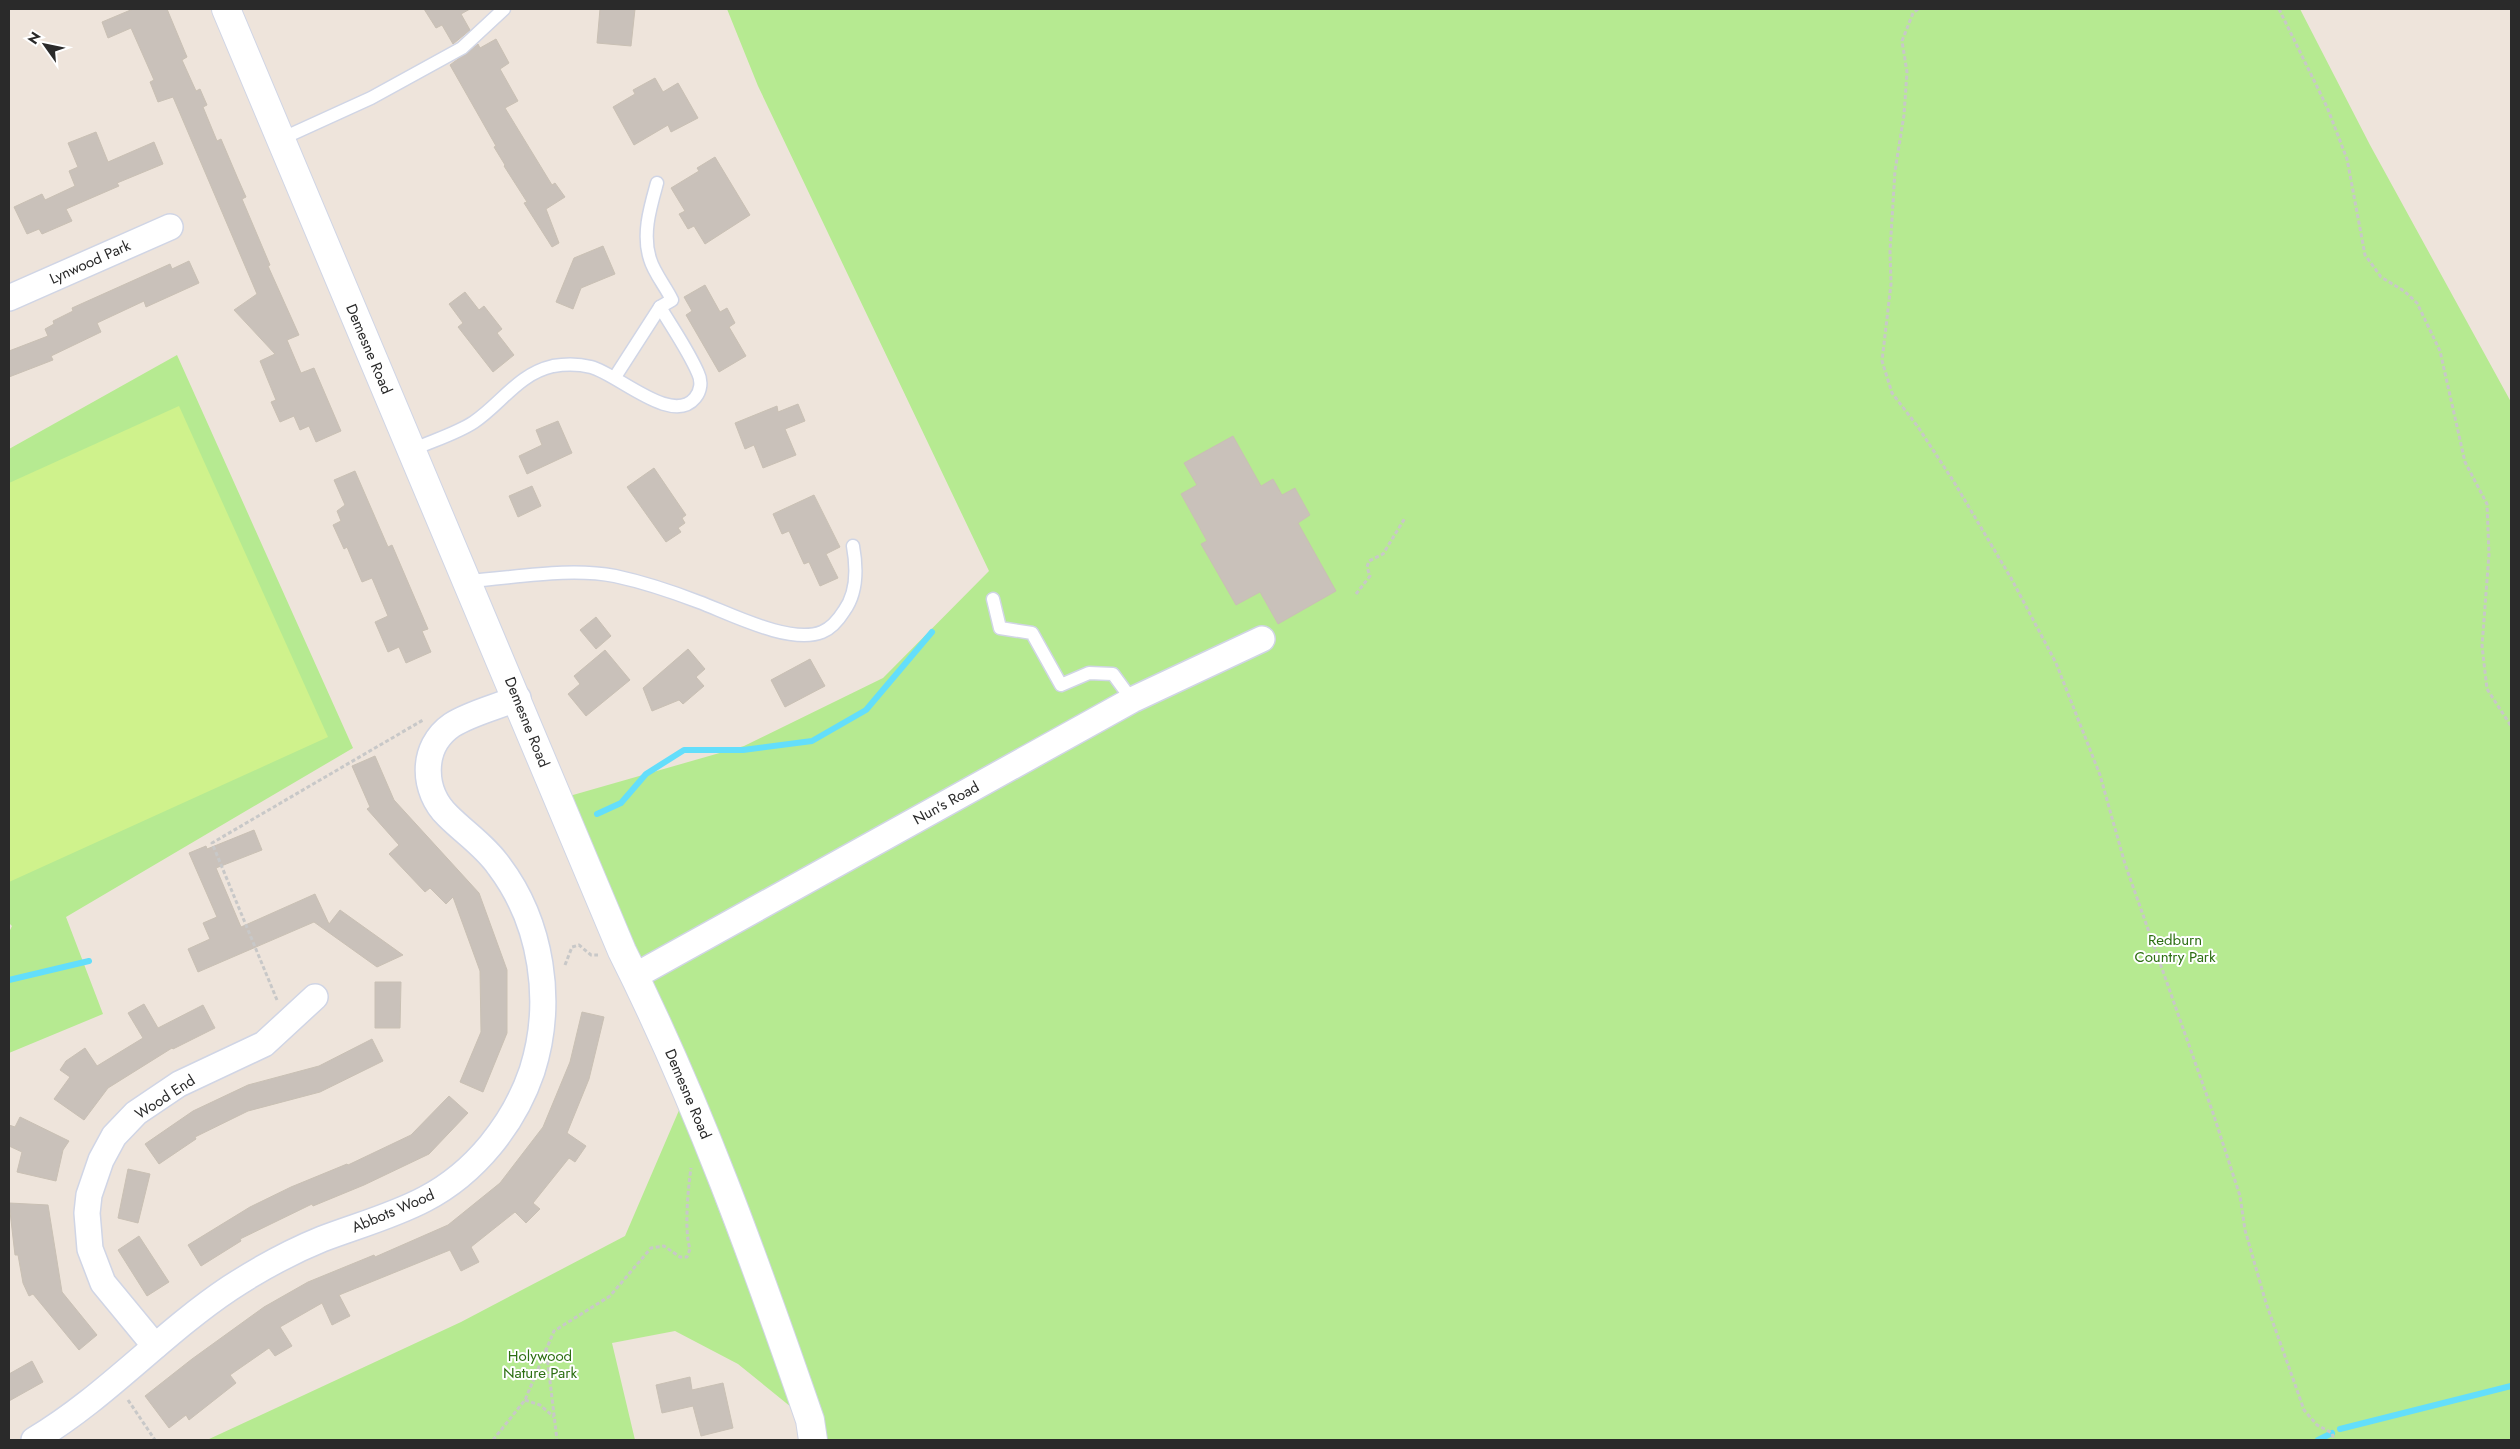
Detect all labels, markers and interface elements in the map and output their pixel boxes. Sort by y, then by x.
north arrow [20,20,70,70]
text: N [23,28,46,48]
street label: Lynwood Park [46,234,134,290]
street label: Demesne Road [340,301,398,397]
street label: Demesne Road [499,673,555,771]
street label: Nun's Road [909,776,983,830]
park label: Redburn Country Park [2134,929,2216,968]
street label: Demesne Road [659,1046,717,1142]
street label: Wood End [131,1069,199,1125]
street label: Abbots Wood [348,1184,438,1238]
park label: Holywood Nature Park [503,1345,577,1384]

